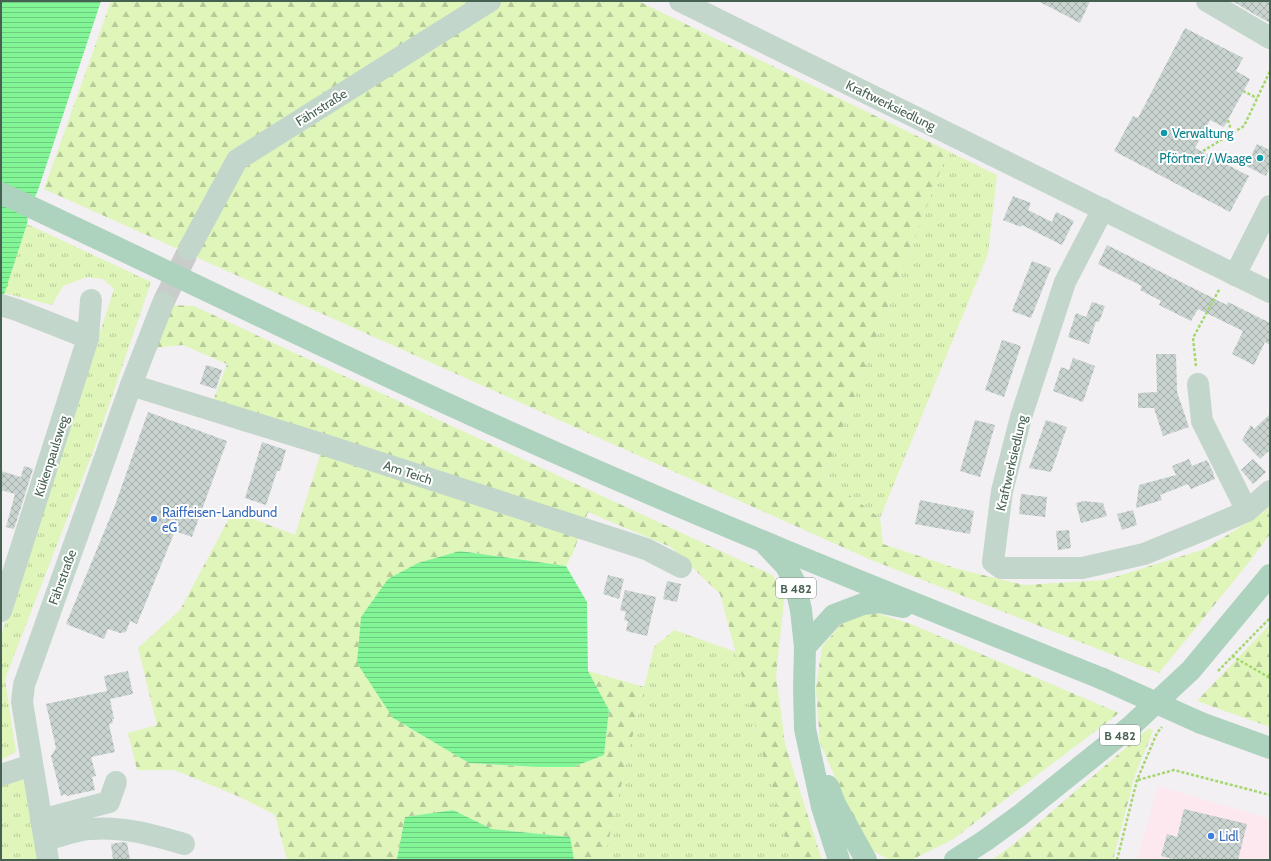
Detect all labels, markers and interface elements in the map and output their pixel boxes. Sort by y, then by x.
street label: Kraftwerksiedlung [844,76,939,134]
street label: Fährstraße [292,85,350,129]
place label: Verwaltung [1172,125,1234,141]
marker: Verwaltung [1159,128,1169,138]
place label: Pförtner / Waage [1159,150,1252,166]
marker: Pförtner / Waage [1255,153,1265,163]
street label: Kükenpaulsweg [30,413,72,499]
street label: Kraftwerksiedlung [992,413,1030,512]
street label: Am Teich [381,457,435,487]
place label: Raiffeisen-Landbund eG [162,504,277,535]
marker: Raiffeisen-Landbund eG [149,514,159,524]
street label: Fährstraße [45,547,79,607]
road number: B 482 [776,578,816,598]
road number: B 482 [1100,725,1140,745]
place label: Lidl [1219,828,1239,844]
marker: Lidl [1206,831,1216,841]

